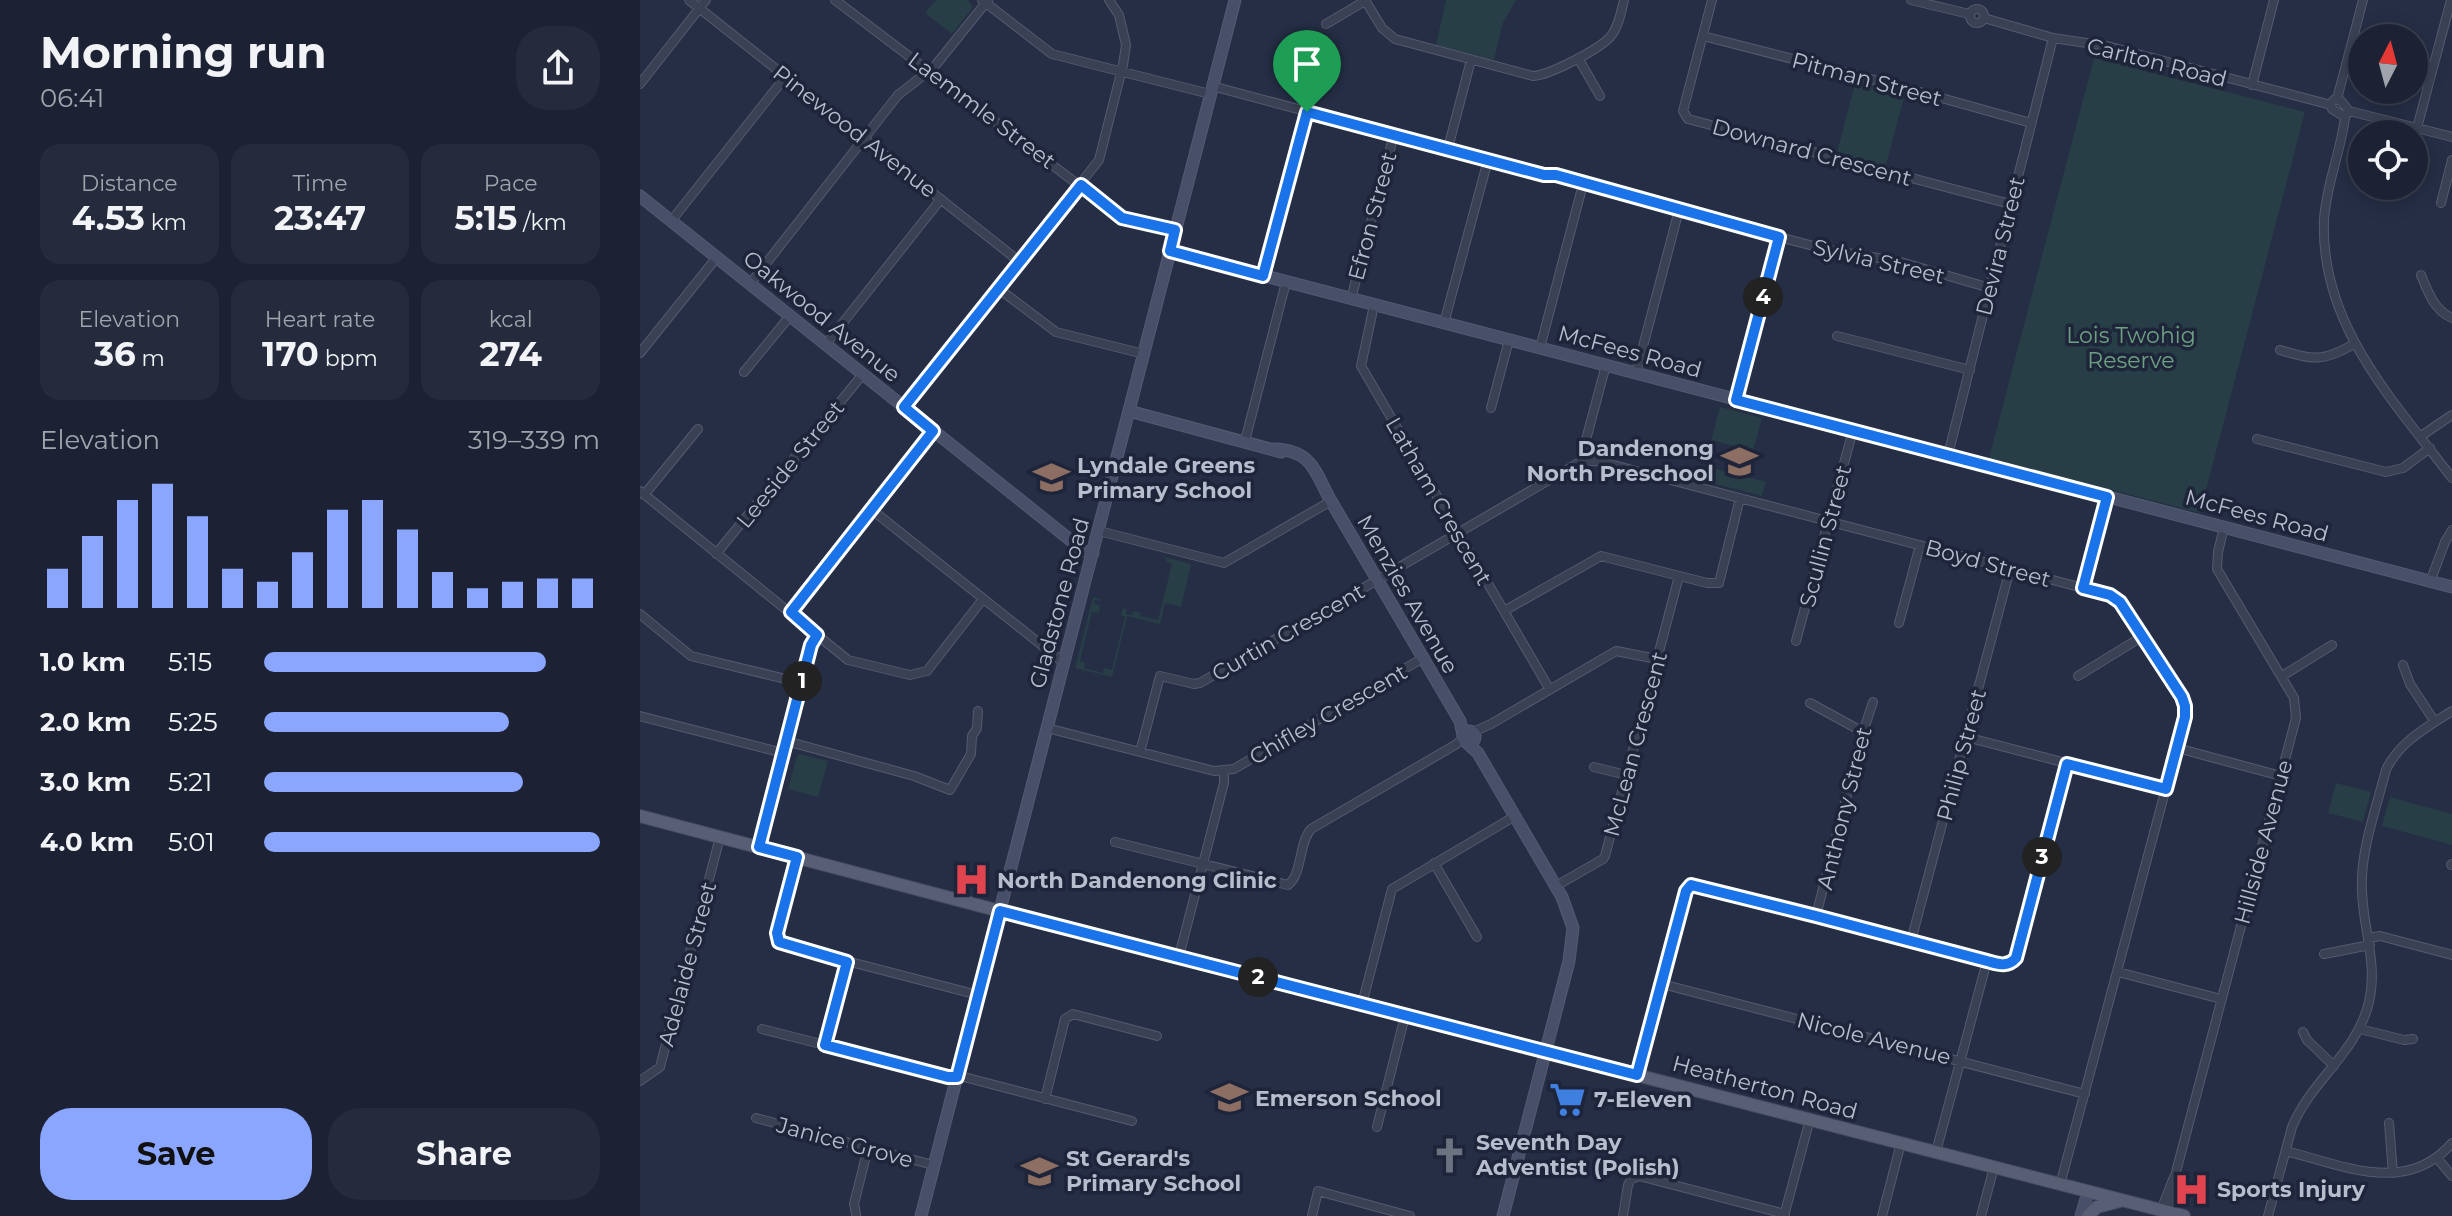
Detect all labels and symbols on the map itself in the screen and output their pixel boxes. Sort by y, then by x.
north arrow [2348,24,2428,104]
pin [1273,30,1341,112]
street label: Carlton Road [2084,32,2230,93]
street label: Laemmle Street [903,46,1061,175]
street label: Pitman Street [1789,47,1945,112]
street label: Pinewood Avenue [768,59,942,204]
street label: Downard Crescent [1709,113,1915,192]
street label: Efron Street [1342,149,1403,283]
street label: Devira Street [1970,174,2031,318]
street label: Sylvia Street [1810,233,1947,290]
street label: Oakwood Avenue [738,245,906,388]
pin: 4 [1743,277,1783,317]
street label: McFees Road [1555,319,1705,384]
park label: Lois Twohig Reserve [2066,322,2196,374]
street label: Leeside Street [731,395,850,534]
street label: Latham Crescent [1380,413,1498,590]
place label: Dandenong North Preschool [1527,435,1714,487]
school or university icon: Dandenong North Preschool [1721,442,1759,480]
place label: Lyndale Greens Primary School [1077,452,1255,504]
school or university icon: Lyndale Greens Primary School [1032,459,1070,497]
street label: Scullin Street [1794,462,1857,610]
street label: McFees Road [2182,483,2332,548]
street label: Menzies Avenue [1351,510,1464,679]
street label: Gladstone Road [1024,515,1095,691]
street label: Boyd Street [1922,534,2054,593]
street label: Curtin Crescent [1207,578,1370,687]
street label: McLean Crescent [1598,649,1673,839]
street label: Chifley Crescent [1244,658,1412,771]
pin: 1 [782,661,822,701]
street label: Philip Street [1931,686,1992,824]
street label: Anthony Street [1811,724,1878,892]
street label: Hillside Avenue [2229,757,2298,927]
pin: 3 [2022,837,2062,877]
hospital icon: North Dandenong Clinic [952,861,990,899]
place label: North Dandenong Clinic [997,867,1277,894]
street label: Adelaide Street [653,879,722,1049]
pin: 2 [1238,957,1278,997]
street label: Nicole Avenue [1794,1006,1954,1071]
street label: Heatherton Road [1669,1050,1860,1125]
school or university icon: Emerson School [1210,1079,1248,1117]
supermarket icon: 7-Eleven [1549,1080,1587,1118]
place label: Emerson School [1255,1085,1442,1112]
place label: 7-Eleven [1594,1086,1692,1113]
street label: Janice Grove [773,1111,916,1174]
place label: Seventh Day Adventist (Polish) [1475,1129,1680,1181]
church icon: Seventh Day Adventist (Polish) [1431,1136,1469,1174]
place label: St Gerard's Primary School [1066,1145,1241,1197]
school or university icon: St Gerard's Primary School [1021,1152,1059,1190]
hospital icon: Sports Injury [2172,1170,2210,1208]
place label: Sports Injury [2217,1176,2366,1203]

